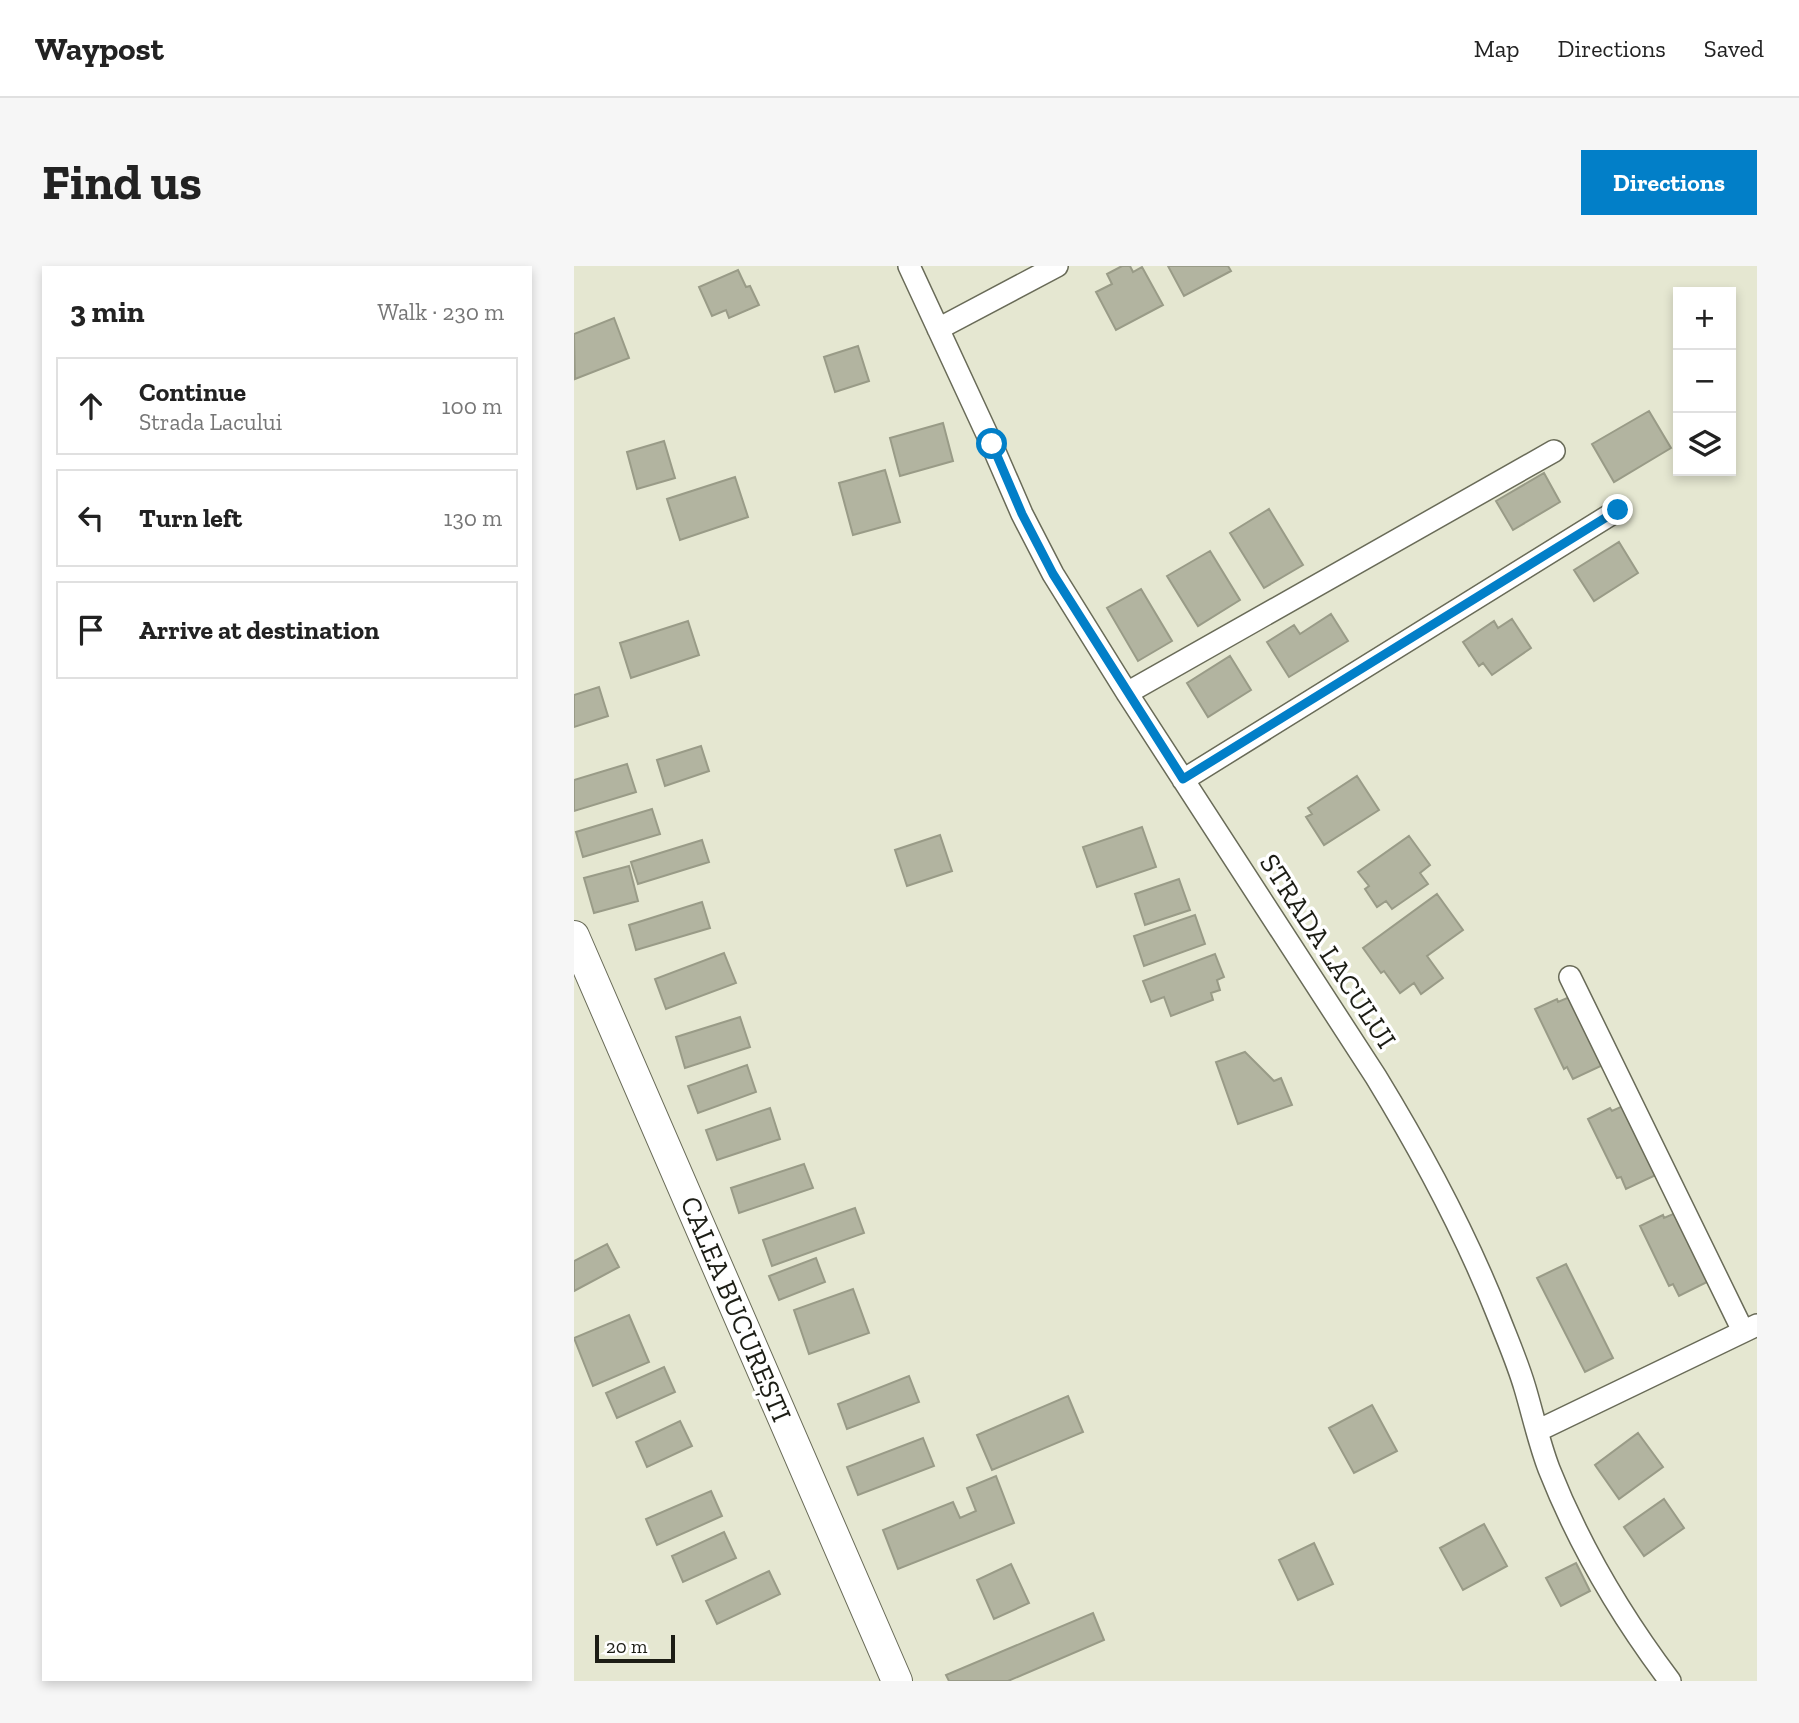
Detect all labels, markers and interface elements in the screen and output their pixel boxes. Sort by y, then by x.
text: Waypost [35,29,164,68]
text: Map [1474,34,1520,63]
text: Directions [1558,34,1666,63]
text: Saved [1704,34,1764,63]
button: Directions [1581,150,1757,215]
text: Find us [42,153,202,212]
map controls [1673,287,1736,476]
button: + [1673,287,1736,350]
text: 3 min [70,294,145,330]
text: Walk · 230 m [377,298,504,326]
button: − [1673,350,1736,413]
text: Continue [139,376,246,408]
icon: ahead [72,387,110,425]
text: 100 m [442,392,502,420]
text: Strada Lacului [139,408,282,436]
button: layers [1673,413,1736,476]
route start [976,428,1007,459]
route end [1602,494,1633,525]
icon: left [72,499,110,537]
text: Turn left [139,502,242,534]
text: 130 m [444,504,502,532]
icon: arrive [72,611,110,649]
text: Arrive at destination [139,614,379,646]
street label: STRADA LACULUI [1253,848,1403,1054]
street label: CALEA BUCUREȘTI [674,1191,798,1427]
scale bar [595,1632,676,1664]
text: 20 m [606,1635,647,1658]

